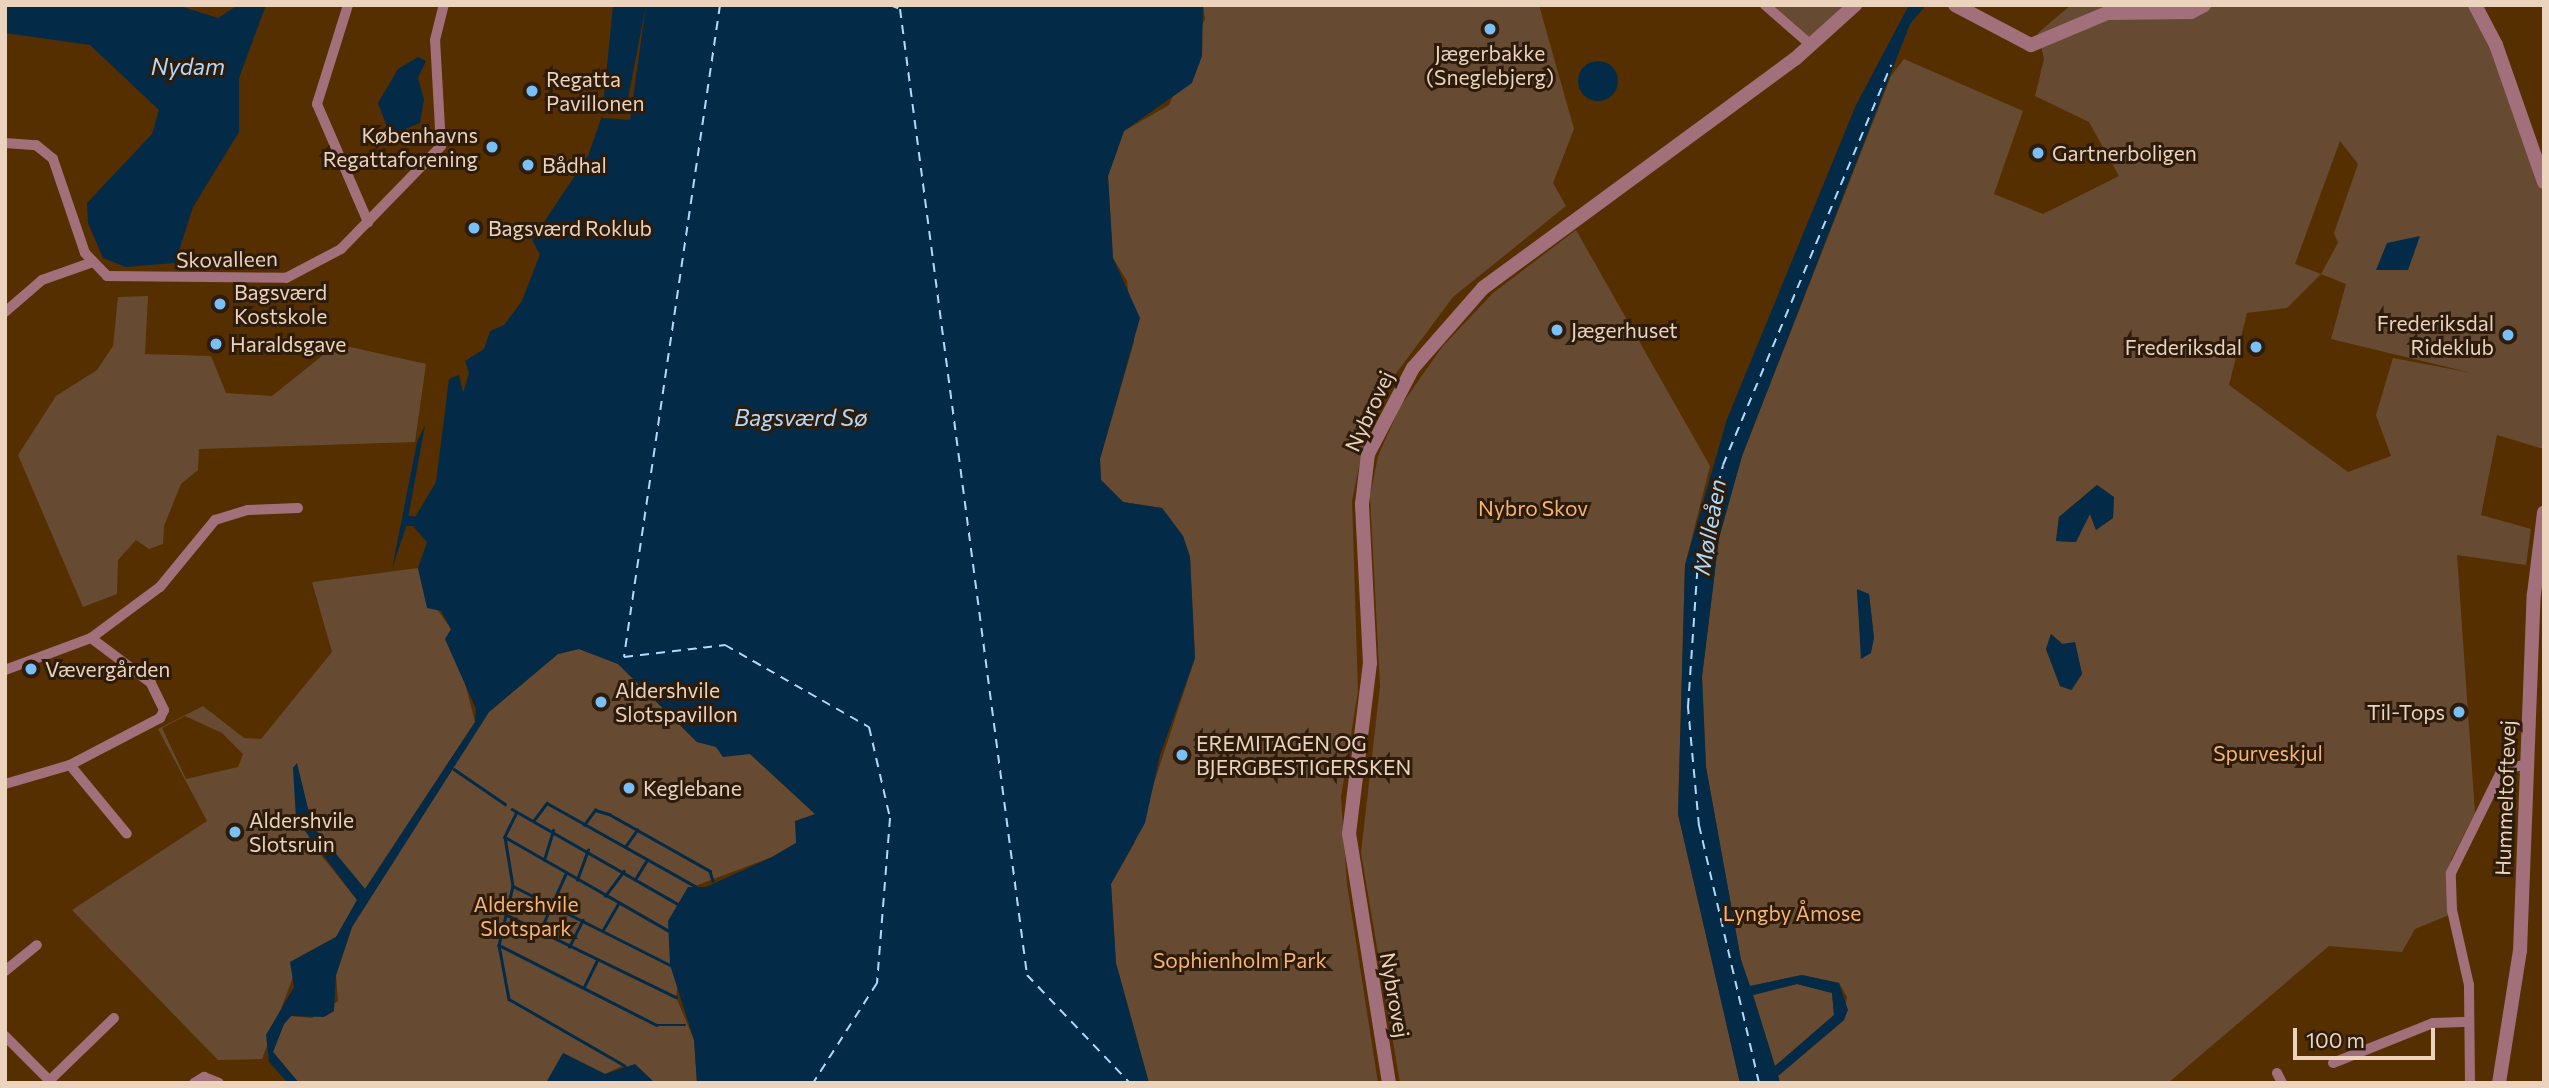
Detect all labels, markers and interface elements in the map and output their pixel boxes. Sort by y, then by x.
marker: Jægerbakke (Sneglebjerg) [1482,21,1498,37]
place label: Jægerbakke (Sneglebjerg) [1426,40,1554,90]
water label: Nydam [151,52,225,80]
place label: Regatta Pavillonen [546,66,644,116]
marker: Regatta Pavillonen [524,83,540,99]
place label: Københavns Regattaforening [323,122,478,172]
marker: Københavns Regattaforening [484,139,500,155]
place label: Gartnerboligen [2052,140,2197,166]
marker: Gartnerboligen [2030,145,2046,161]
place label: Bådhal [542,152,607,178]
marker: Bådhal [520,157,536,173]
place label: Bagsværd Roklub [488,215,652,241]
marker: Bagsværd Roklub [466,220,482,236]
street label: Skovalleen [176,246,278,272]
place label: Bagsværd Kostskole [234,279,327,329]
marker: Bagsværd Kostskole [212,296,228,312]
place label: Frederiksdal Rideklub [2377,310,2494,360]
place label: Jægerhuset [1571,317,1678,343]
marker: Jægerhuset [1549,322,1565,338]
marker: Frederiksdal Rideklub [2500,327,2516,343]
place label: Haraldsgave [230,331,346,357]
place label: Frederiksdal [2125,334,2242,360]
marker: Haraldsgave [208,336,224,352]
marker: Frederiksdal [2248,339,2264,355]
street label: Nybrovej [1339,367,1399,455]
water label: Bagsværd Sø [734,403,868,431]
water label: Mølleåen [1687,477,1731,577]
park label: Nybro Skov [1478,495,1588,521]
place label: Vævergården [45,656,170,682]
marker: Vævergården [23,661,39,677]
place label: Aldershvile Slotspavillon [615,677,738,727]
marker: Aldershvile Slotspavillon [593,694,609,710]
place label: Til-Tops [2367,699,2445,725]
marker: Til-Tops [2451,704,2467,720]
street label: Hummeltoftevej [2490,720,2520,876]
place label: EREMITAGEN OG BJERGBESTIGERSKEN [1196,730,1411,780]
park label: Spurveskjul [2213,740,2323,766]
marker: EREMITAGEN OG BJERGBESTIGERSKEN [1174,747,1190,763]
place label: Keglebane [643,775,742,801]
marker: Keglebane [621,780,637,796]
place label: Aldershvile Slotsruin [249,807,354,857]
marker: Aldershvile Slotsruin [227,824,243,840]
park label: Aldershvile Slotspark [474,891,578,941]
park label: Lyngby Åmose [1723,900,1861,926]
park label: Sophienholm Park [1153,947,1327,973]
street label: Nybrovej [1375,950,1415,1040]
scale bar [2297,1014,2439,1058]
text: 100 m [2306,1027,2365,1052]

